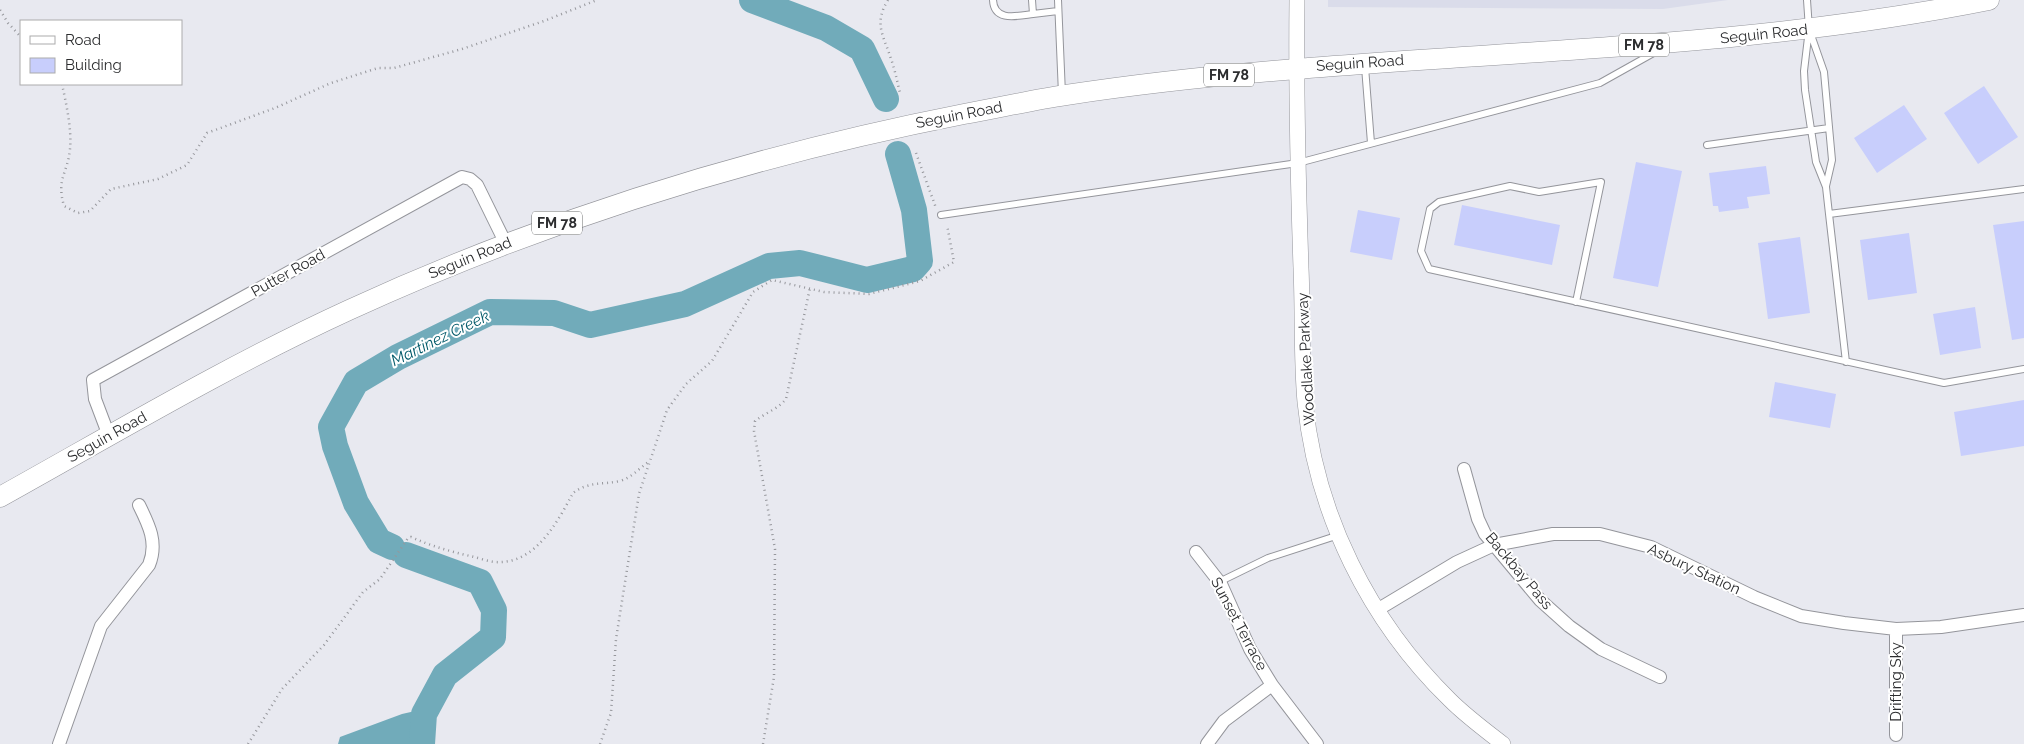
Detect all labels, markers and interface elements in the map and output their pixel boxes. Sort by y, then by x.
legend [20,20,182,85]
street label: Seguin Road [1719,20,1809,48]
text: Road [65,31,101,49]
road number: FM 78 [1619,34,1669,56]
street label: Seguin Road [1316,51,1404,75]
text: Building [65,56,122,74]
road number: FM 78 [1204,64,1254,86]
street label: Seguin Road [914,98,1004,132]
road number: FM 78 [532,212,582,234]
street label: Seguin Road [426,233,514,283]
street label: Putter Road [248,245,328,301]
street label: Woodlake Parkway [1294,292,1318,426]
water label: Martinez Creek [388,306,493,370]
street label: Seguin Road [64,408,150,466]
street label: Backbay Pass [1482,529,1556,613]
street label: Asbury Station [1645,540,1743,598]
street label: Sunset Terrace [1207,574,1271,674]
street label: Drifting Sky [1887,642,1905,722]

